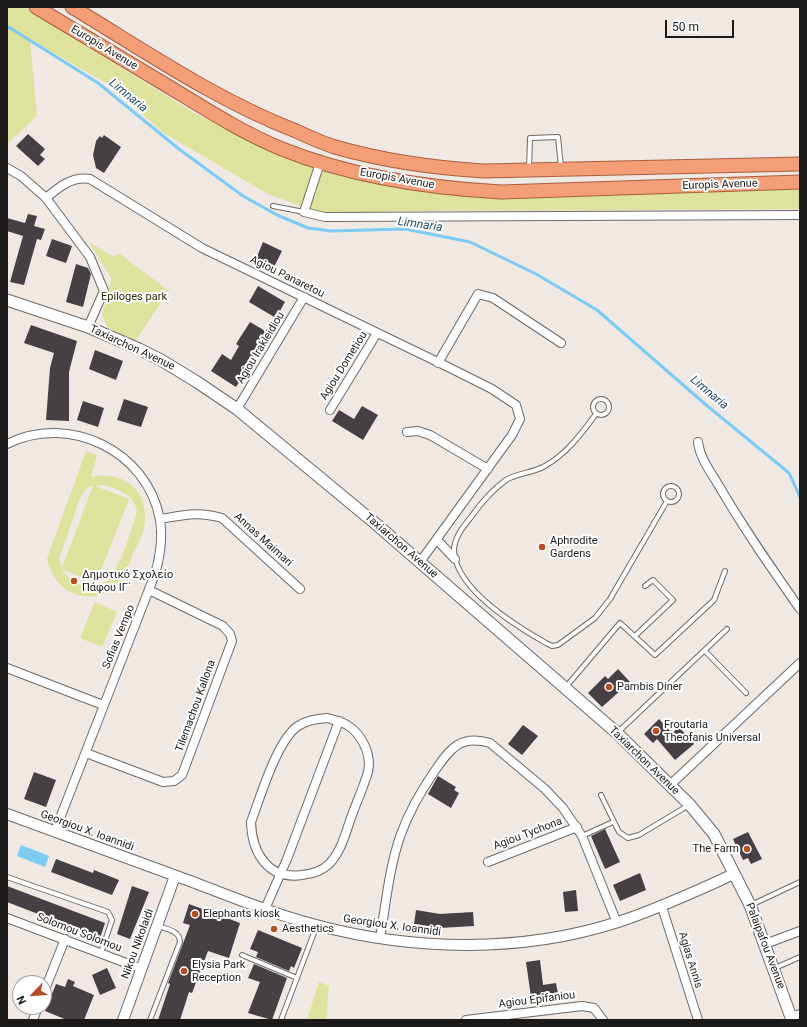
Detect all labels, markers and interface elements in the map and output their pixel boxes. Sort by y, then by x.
scale bar [667,12,736,38]
text: 50 m [672,20,699,34]
street label: Europis Avenue [68,23,140,73]
water label: Limnaria [106,76,150,116]
street label: Europis Avenue [359,166,435,192]
street label: Europis Avenue [682,177,758,193]
water label: Limnaria [397,215,443,235]
street label: Agiou Panaretou [248,253,326,301]
park label: Epiloges park [101,290,167,304]
street label: Agiou Irakleidiou [234,310,288,386]
street label: Taxiarchon Avenue [87,322,177,374]
street label: Agiou Dometiou [318,329,370,403]
water label: Limnaria [687,373,731,413]
street label: Annas Maimari [231,510,295,570]
street label: Taxiarchon Avenue [362,511,440,581]
place label: Aphrodite Gardens [550,534,598,560]
marker: Aphrodite Gardens [537,542,547,552]
place label: Δημοτικό Σχολείο Πάφου ΙΓ΄ [82,568,173,594]
marker: Δημοτικό Σχολείο Πάφου ΙΓ΄ [69,576,79,586]
street label: Sofias Vempo [100,603,138,671]
street label: Tilemachou Kallona [173,658,219,754]
place label: Pambis Diner [617,680,682,694]
marker: Pambis Diner [604,682,614,692]
place label: Froutaria Theofanis Universal [664,718,761,744]
street label: Taxiarchon Avenue [606,724,682,798]
marker: Froutaria Theofanis Universal [651,726,661,736]
street label: Georgiou X. Ioannidi [38,808,136,854]
street label: Agiou Tychona [492,815,564,853]
place label: The Farm [693,842,739,856]
marker: The Farm [742,844,752,854]
street label: Palaipafou Avenue [742,901,788,991]
street label: Nikou Nikolaidi [119,907,157,981]
place label: Elephants kiosk [203,907,280,921]
marker: Elephants kiosk [190,909,200,919]
street label: Solomou Solomou [35,911,123,955]
street label: Georgiou X. Ioannidi [342,913,442,939]
place label: Aesthetics [282,922,334,936]
marker: Aesthetics [269,924,279,934]
street label: Agias Annis [675,930,705,990]
place label: Elysia Park Reception [192,958,245,984]
marker: Elysia Park Reception [179,966,189,976]
north arrow [12,975,52,1015]
street label: Agiou Epifaniou [498,989,576,1011]
text: N [14,994,29,1006]

